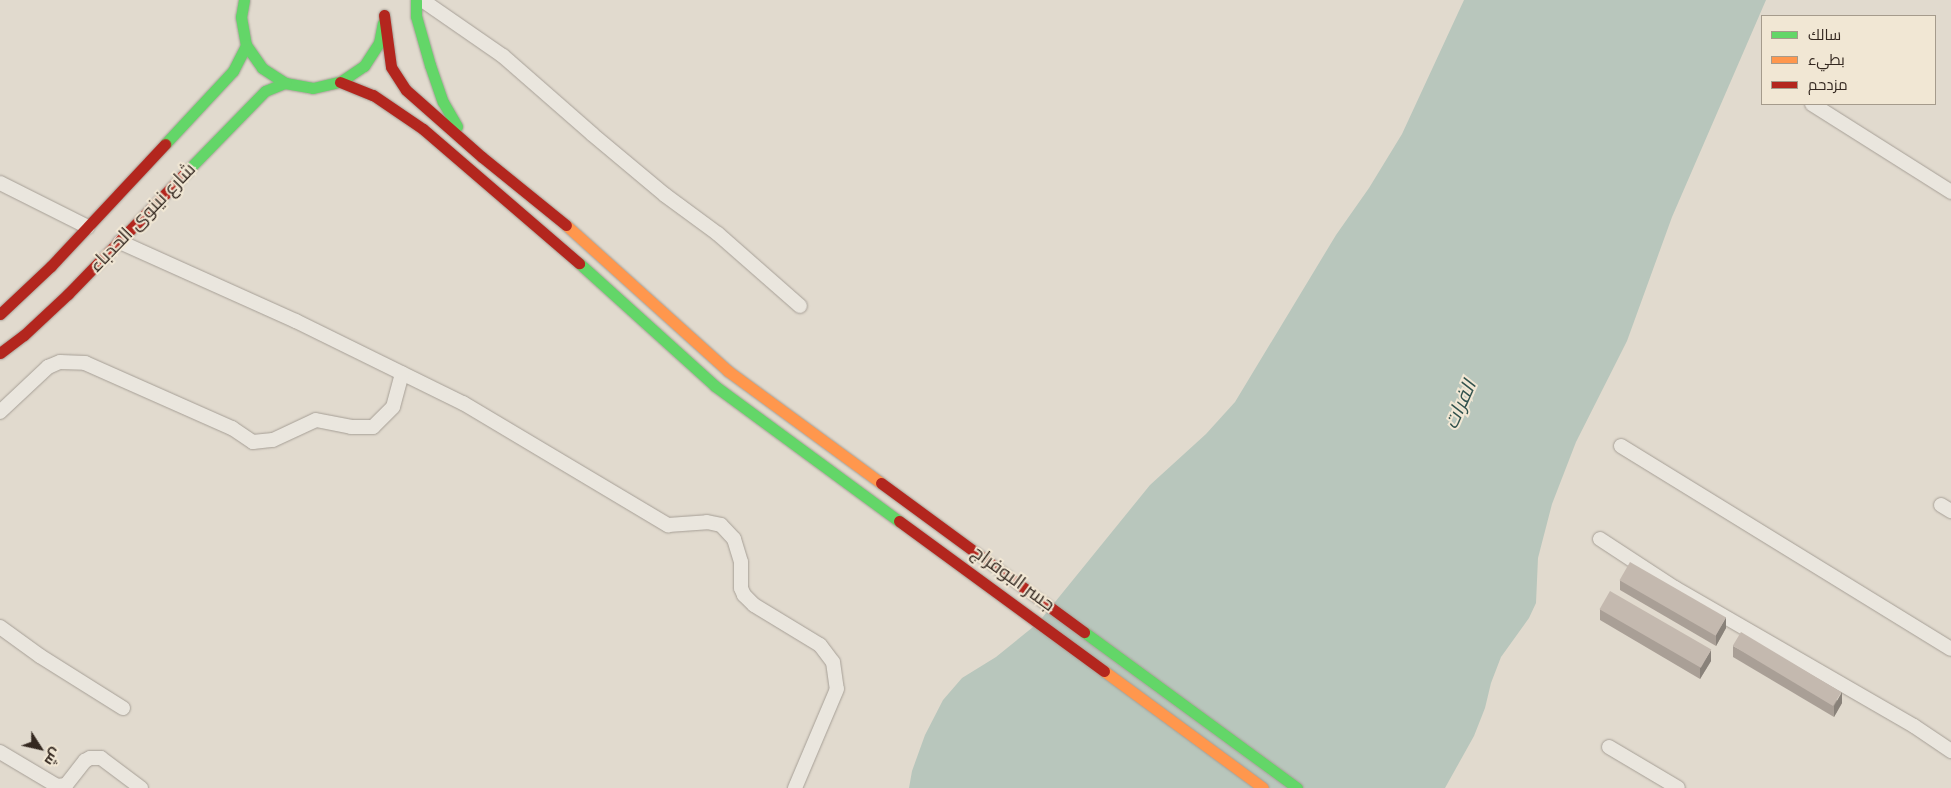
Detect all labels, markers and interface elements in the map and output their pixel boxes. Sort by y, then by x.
legend [1761,15,1936,105]
text: سالك [1808,24,1841,47]
text: بطيء [1808,49,1845,72]
text: مزدحم [1808,74,1848,97]
street label: شارع نينوى الحدباء [85,158,201,278]
water label: الفرات [1440,377,1482,433]
street label: جسر البوفراج [967,541,1059,617]
north arrow [15,723,65,773]
text: ش [39,744,66,770]

